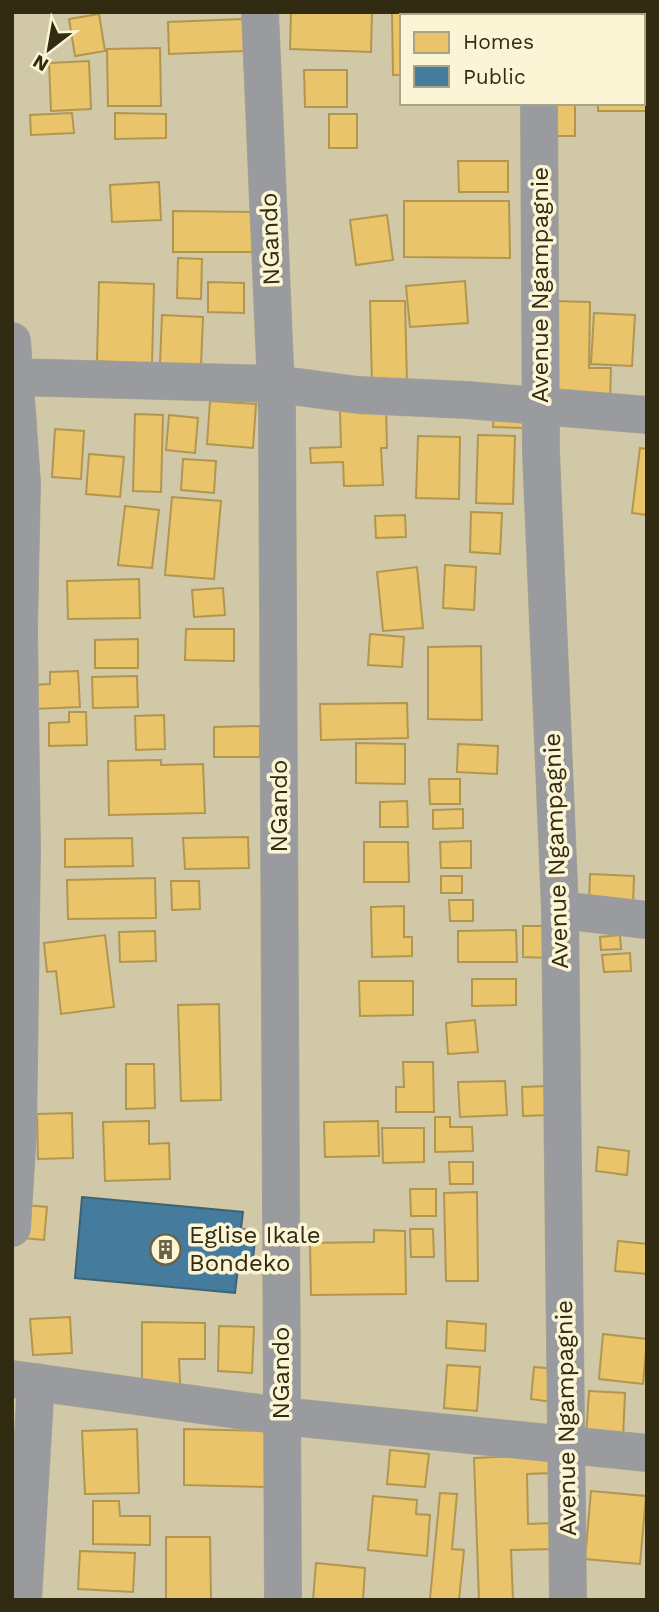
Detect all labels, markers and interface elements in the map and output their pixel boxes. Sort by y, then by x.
north arrow [14,14,84,84]
legend [400,14,645,105]
text: Homes [463,29,534,54]
text: N [29,50,52,77]
text: Public [463,64,526,89]
street label: Avenue Ngampagnie [526,167,554,403]
street label: NGando [254,192,286,286]
street label: Avenue Ngampagnie [538,733,574,969]
street label: NGando [265,760,293,852]
place label: Eglise Ikale Bondeko [189,1221,321,1277]
building icon: Eglise Ikale Bondeko [149,1232,183,1266]
street label: Avenue Ngampagnie [550,1300,582,1536]
street label: NGando [267,1327,295,1419]

